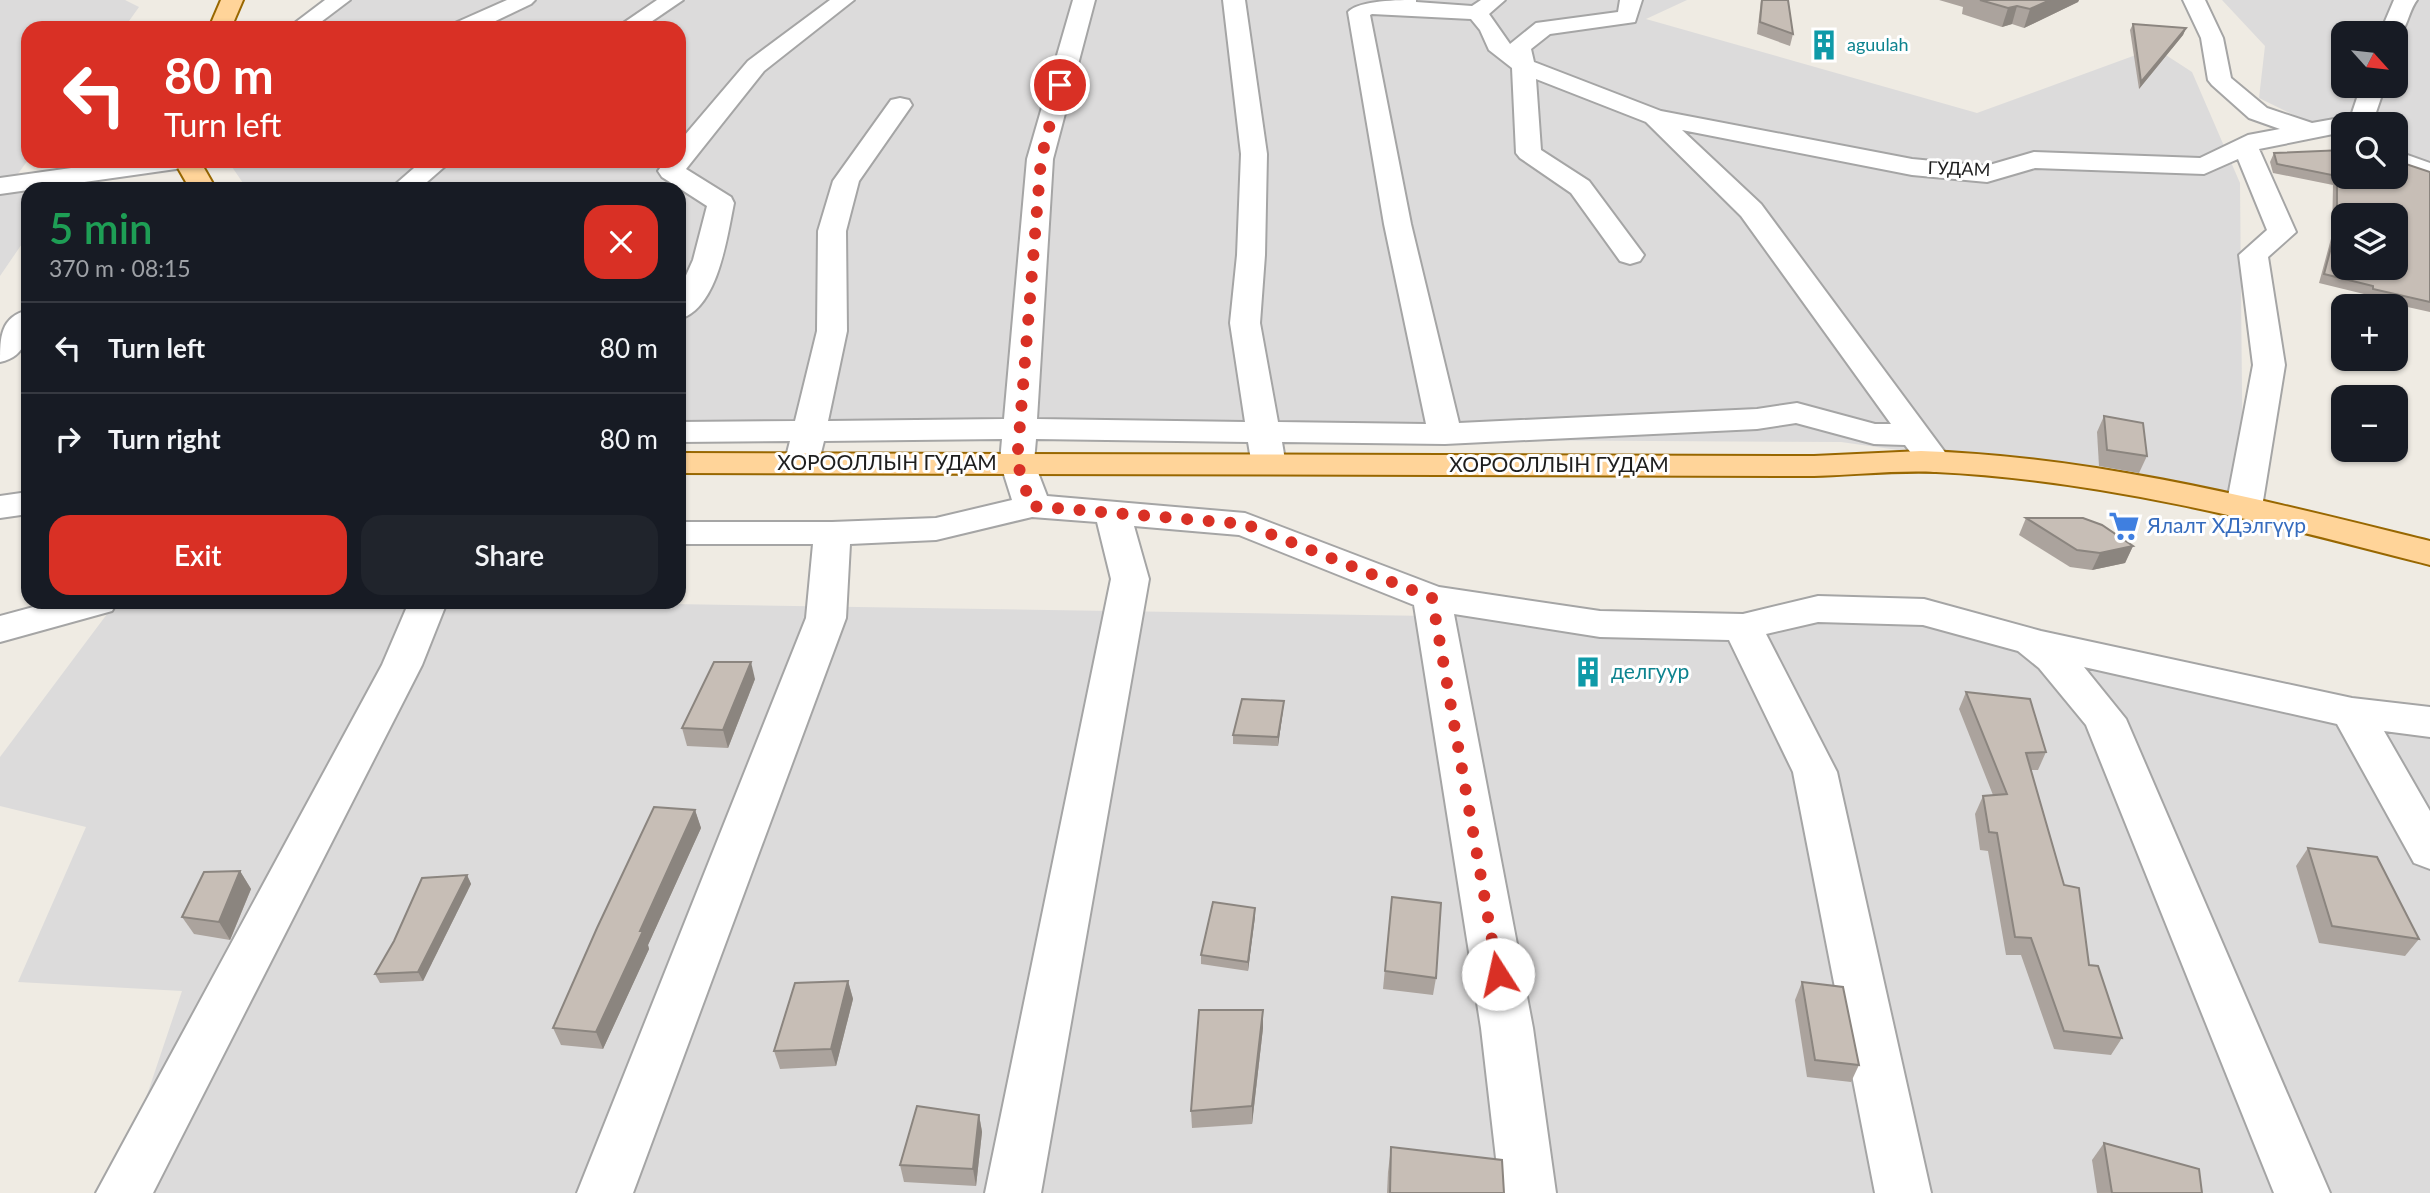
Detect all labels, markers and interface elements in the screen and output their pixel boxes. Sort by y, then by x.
north arrow [2331,21,2408,98]
map controls [2331,21,2408,462]
building icon: aguulah [1807,28,1841,62]
place label: aguulah [1847,33,1909,55]
text: 80 m [164,46,274,104]
icon: left [49,49,140,140]
pin [1030,55,1090,115]
icon: arrive [1041,66,1079,104]
text: Turn left [164,105,281,144]
button: search [2331,112,2408,189]
street label: ГУДАМ [1927,156,1991,180]
text: 5 min [49,203,153,253]
button: layers [2331,203,2408,280]
button: close [584,205,658,279]
text: 370 m · 08:15 [49,254,191,282]
button: + [2331,294,2408,371]
icon: left [49,329,87,367]
text: Turn left [108,332,205,364]
text: 80 m [600,332,658,364]
button: − [2331,385,2408,462]
icon: right [49,420,87,458]
text: Turn right [108,423,221,455]
text: 80 m [600,423,658,455]
street label: ХОРООЛЛЫН ГУДАМ [777,449,997,474]
street label: ХОРООЛЛЫН ГУДАМ [1449,451,1669,476]
supermarket icon: Ялалт ХДэлгүүр [2107,509,2141,543]
place label: Ялалт ХДэлгүүр [2146,512,2306,537]
button: Exit [49,515,347,595]
button: Share [361,515,658,595]
building icon: делгуур [1571,655,1605,689]
place label: делгуур [1611,658,1689,683]
position arrow [1461,937,1535,1011]

